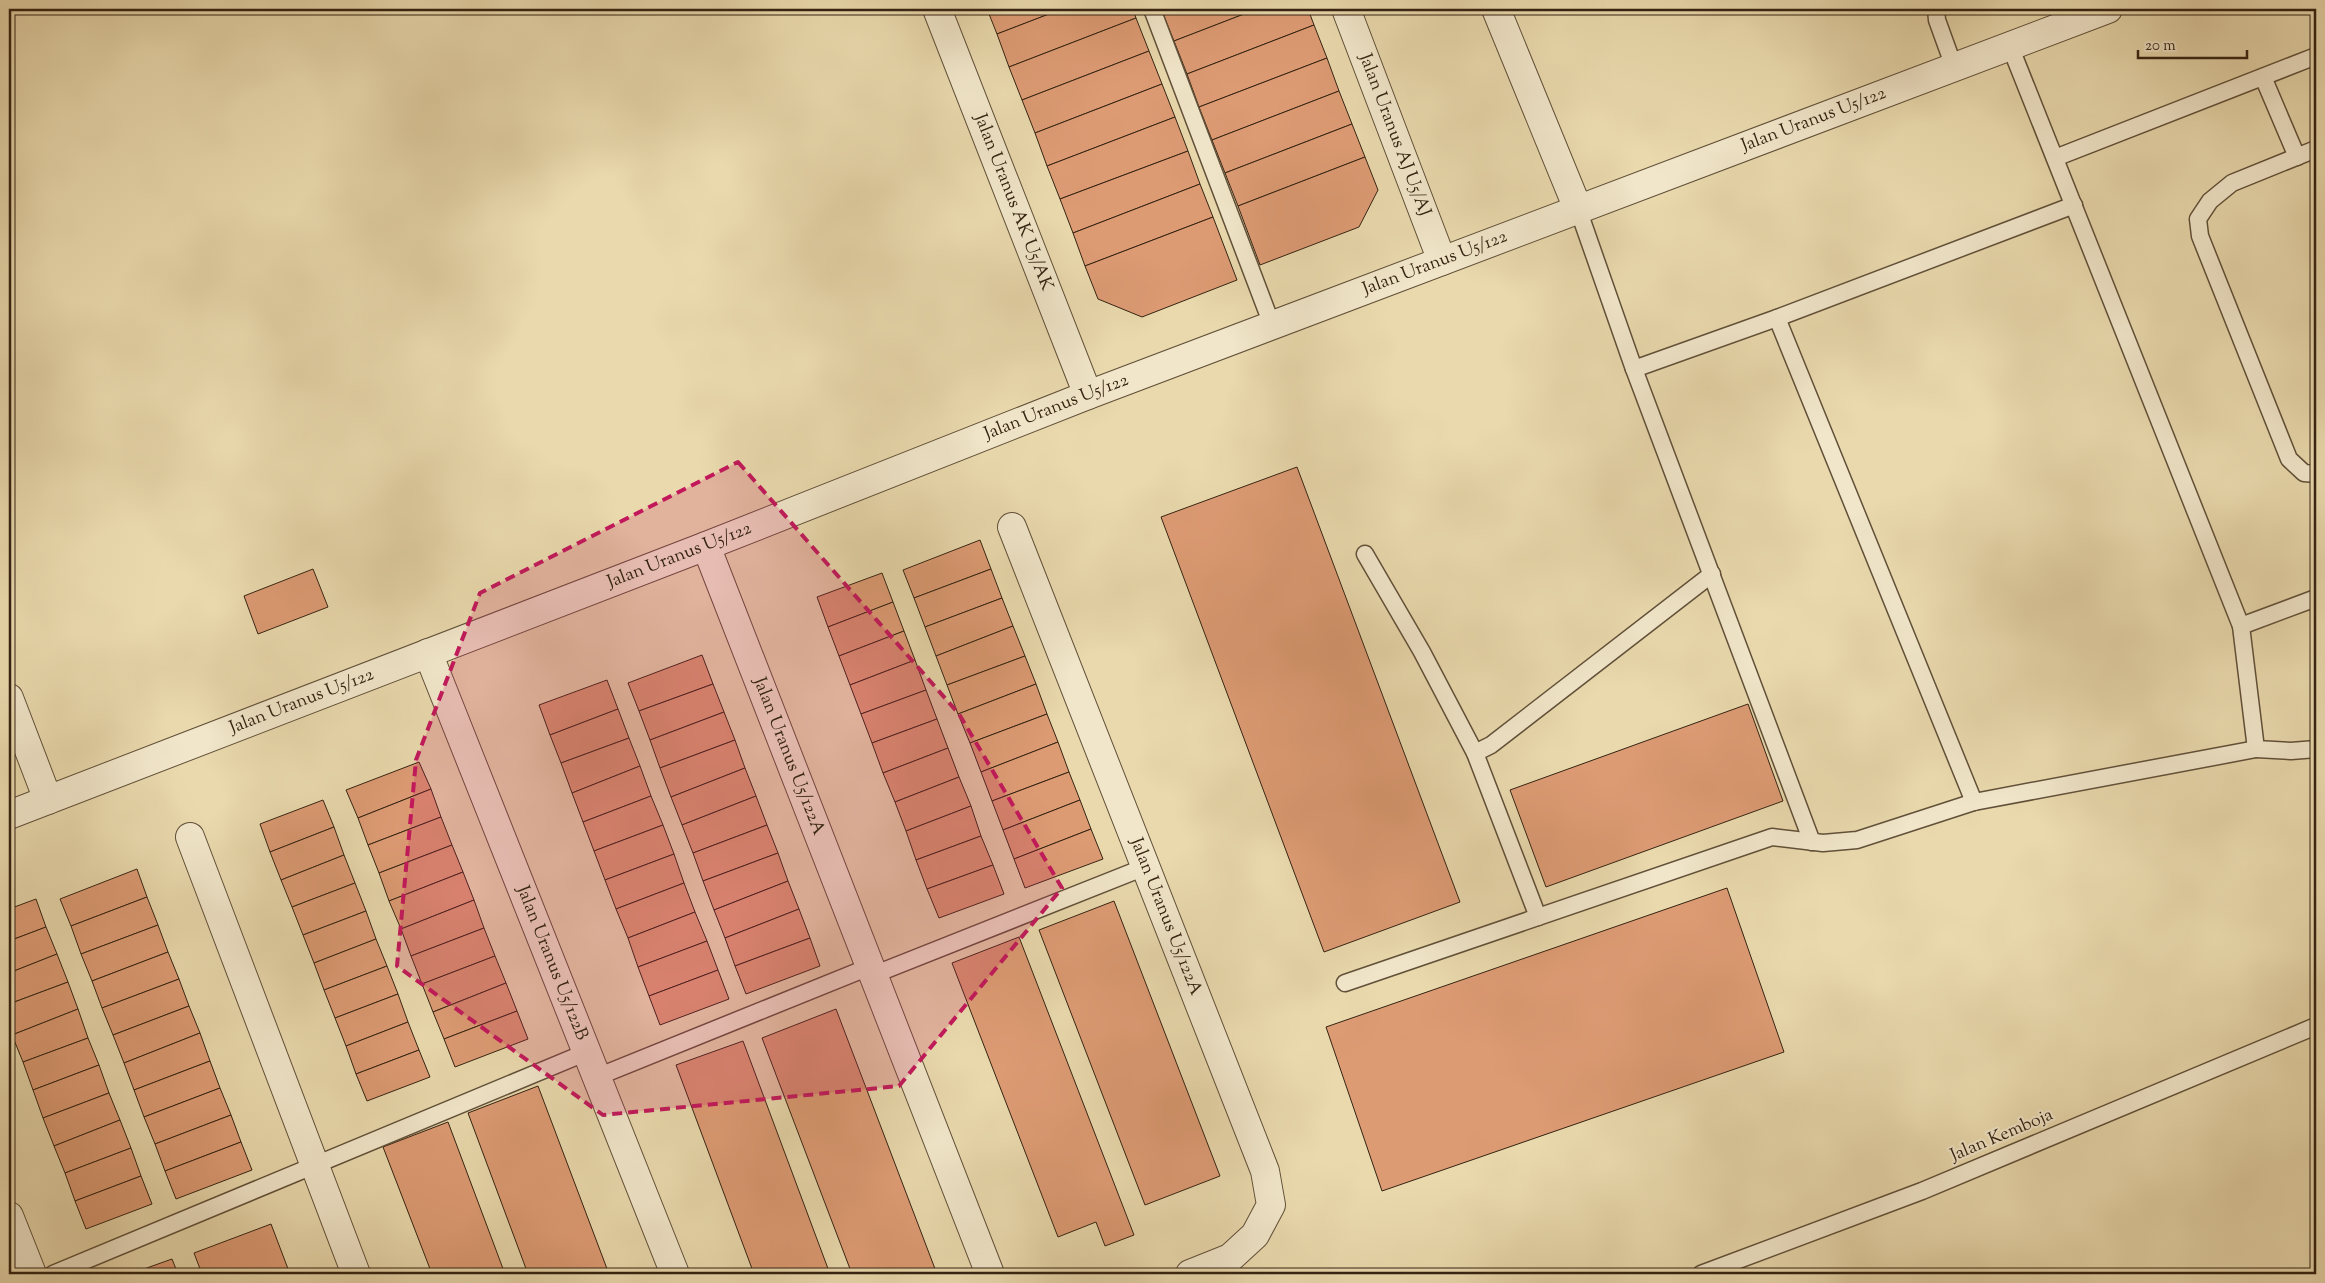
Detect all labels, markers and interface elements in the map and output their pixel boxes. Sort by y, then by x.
scale bar [2138,28,2246,60]
text: 20 m [2145,36,2176,57]
street label: Jalan Uranus AJ U5/AJ [1351,49,1437,220]
street label: Jalan Uranus U5/122 [1737,81,1891,160]
street label: Jalan Uranus AK U5/AK [966,109,1059,295]
street label: Jalan Uranus U5/122 [1358,224,1512,303]
street label: Jalan Uranus U5/122 [980,368,1133,448]
street label: Jalan Uranus U5/122 [603,516,756,596]
street label: Jalan Uranus U5/122 [225,662,379,742]
street label: Jalan Uranus U5/122A [745,673,831,840]
street label: Jalan Uranus U5/122A [1122,833,1208,1000]
street label: Jalan Uranus U5/122B [509,881,594,1044]
street label: Jalan Kemboja [1946,1103,2057,1170]

